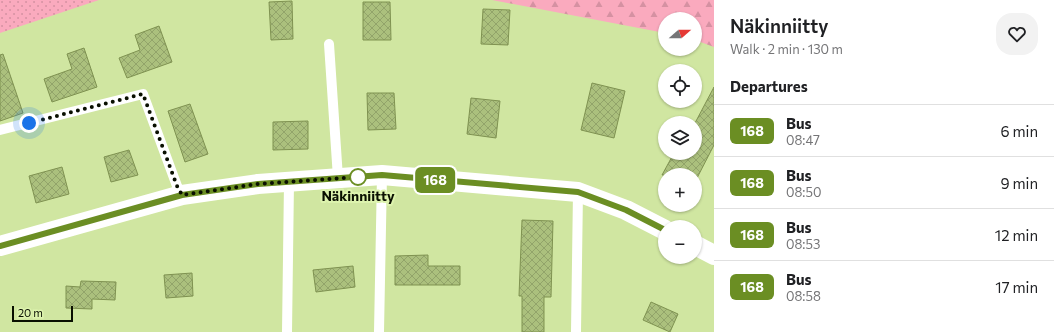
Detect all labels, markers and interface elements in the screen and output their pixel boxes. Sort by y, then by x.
north arrow [658,12,702,56]
map controls [658,12,702,264]
button: heart [996,13,1038,55]
text: Näkinniitty [730,14,828,37]
text: Walk · 2 min · 130 m [730,41,843,57]
button: locate [658,64,702,108]
text: Departures [730,77,808,95]
your location [19,113,39,133]
text: Bus [786,114,811,132]
button: layers [658,116,702,160]
text: 168 [740,122,764,139]
text: 6 min [1000,122,1038,140]
text: 08:47 [786,132,820,148]
text: Bus [786,166,811,184]
line badge: 168 [412,167,458,193]
marker: Näkinniitty [349,168,367,186]
button: + [658,168,702,212]
text: 168 [423,171,447,188]
text: 168 [740,174,764,191]
text: 9 min [1000,174,1038,192]
text: 08:50 [786,184,821,200]
place label: Näkinniitty [321,187,395,204]
text: Bus [786,218,811,236]
button: − [658,220,702,264]
text: 168 [740,226,764,243]
text: 12 min [995,226,1038,244]
text: 08:53 [786,236,820,252]
text: Bus [786,270,811,288]
text: 168 [740,278,764,295]
text: 17 min [995,278,1038,296]
text: 08:58 [786,288,821,304]
scale bar [12,304,73,323]
text: 20 m [18,306,43,319]

